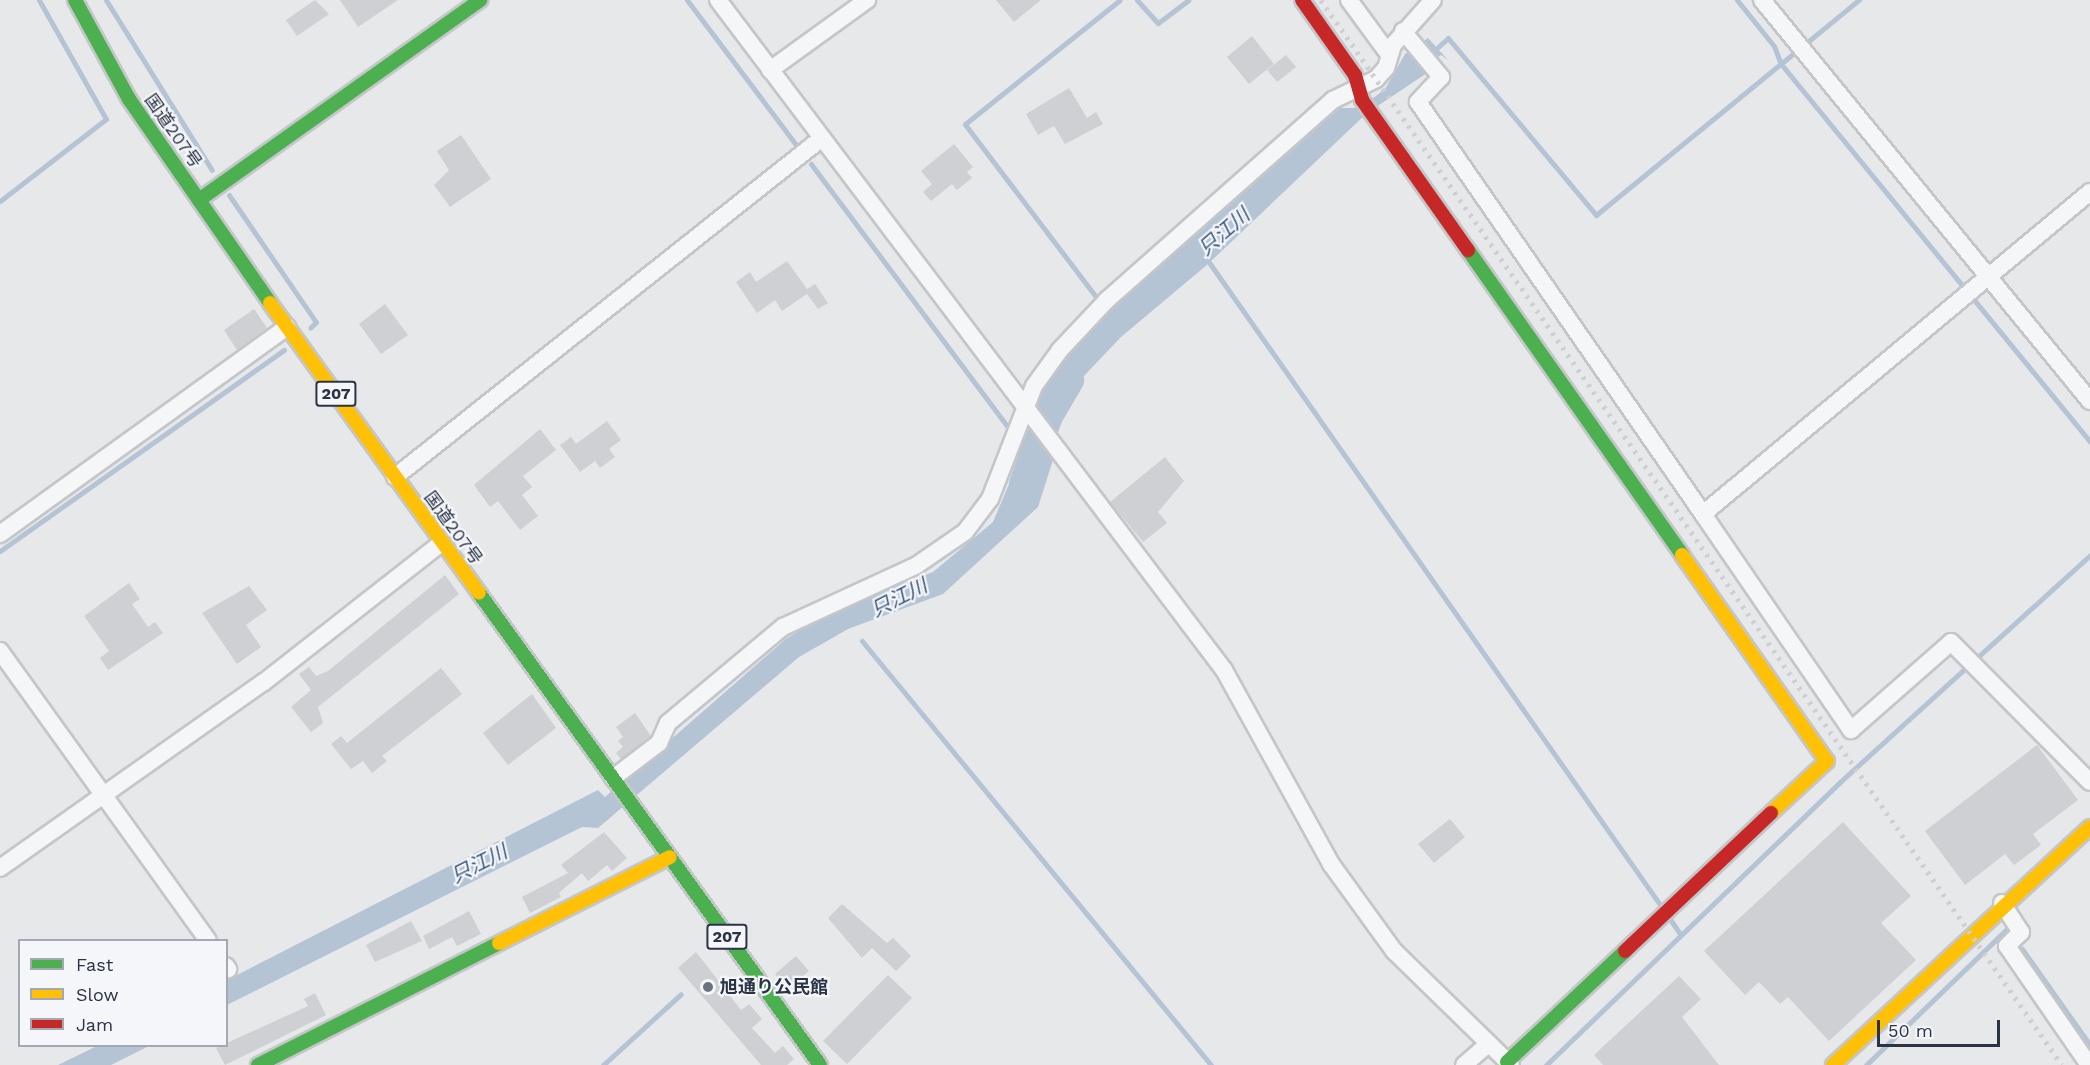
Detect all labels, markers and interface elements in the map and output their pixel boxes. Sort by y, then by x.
street label: 国道207号 [140,90,206,172]
water label: 只江川 [1193,203,1255,261]
road number: 207 [315,381,357,407]
street label: 国道207号 [419,487,487,569]
water label: 只江川 [867,574,931,622]
water label: 只江川 [447,840,511,888]
road number: 207 [706,924,748,950]
legend [18,939,228,1047]
text: Fast [76,954,113,975]
place label: 旭通り公民館 [720,976,828,998]
marker: 旭通り公民館 [701,980,715,994]
text: Slow [76,984,119,1005]
scale bar [1880,1008,2003,1046]
text: Jam [76,1014,113,1035]
text: 50 m [1888,1020,1933,1041]

